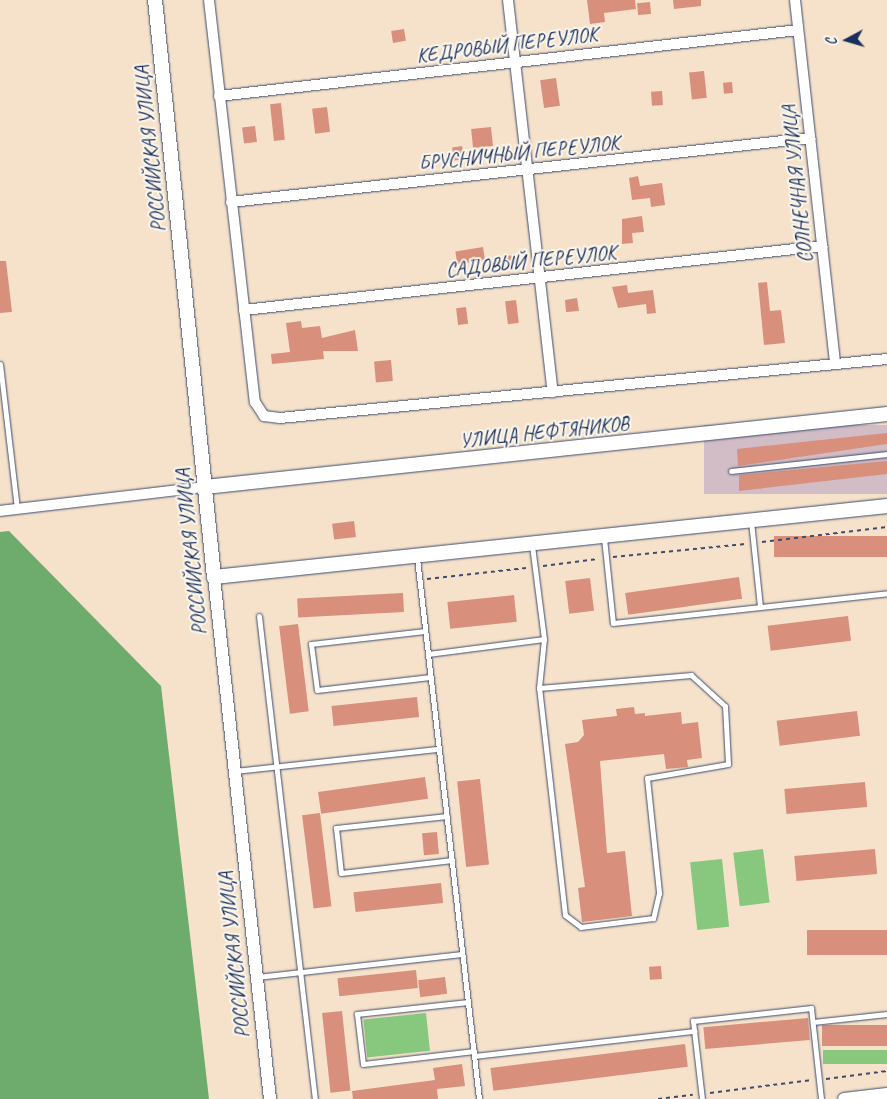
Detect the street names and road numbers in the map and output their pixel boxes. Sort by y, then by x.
street label: КЕДРОВЫЙ ПЕРЕУЛОК [415,22,599,68]
street label: РОССИЙСКАЯ УЛИЦА [129,65,171,233]
street label: СОЛНЕЧНАЯ УЛИЦА [777,104,817,264]
street label: БРУСНИЧНЫЙ ПЕРЕУЛОК [418,131,620,175]
street label: САДОВЫЙ ПЕРЕУЛОК [445,240,617,282]
street label: УЛИЦА НЕФТЯНИКОВ [457,411,631,453]
street label: РОССИЙСКАЯ УЛИЦА [170,468,212,636]
street label: РОССИЙСКАЯ УЛИЦА [213,871,255,1039]

